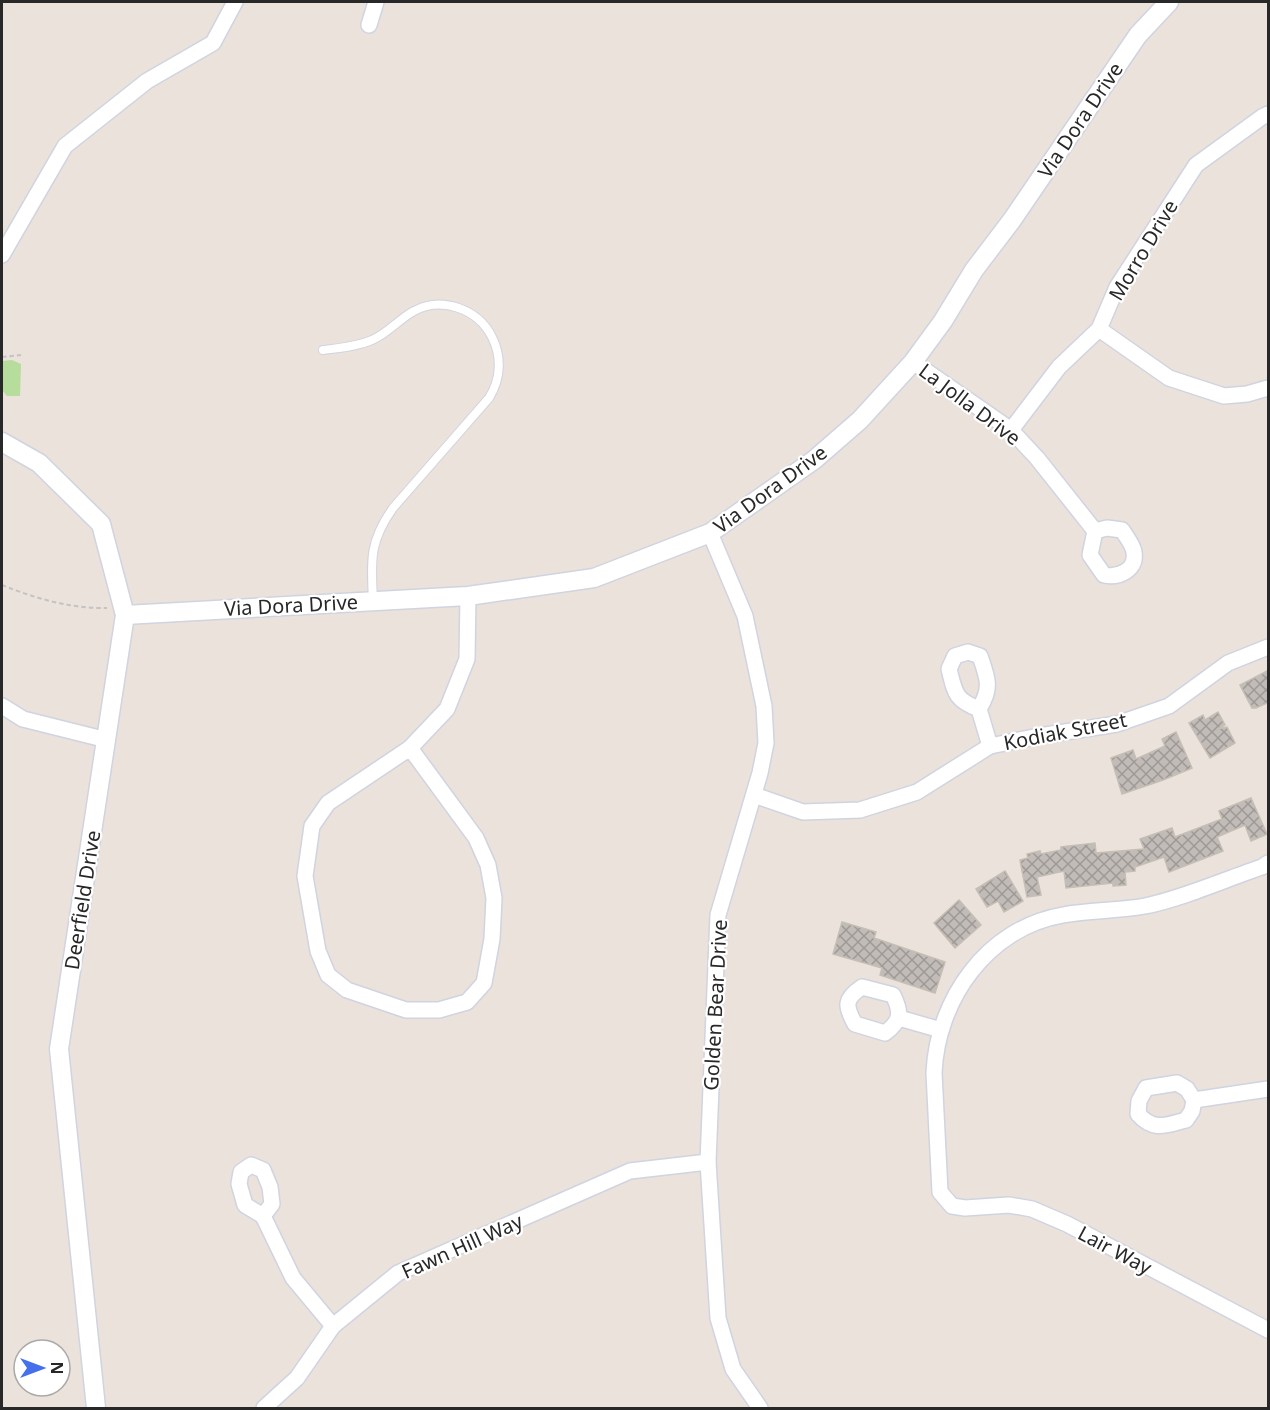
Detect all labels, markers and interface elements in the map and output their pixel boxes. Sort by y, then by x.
street label: Via Dora Drive [1031,57,1129,183]
street label: Morro Drive [1102,195,1184,305]
street label: La Jolla Drive [914,357,1026,451]
street label: Via Dora Drive [708,439,832,539]
street label: Via Dora Drive [223,588,359,622]
street label: Kodiak Street [1001,706,1129,756]
street label: Deerfield Drive [58,828,106,972]
street label: Golden Bear Drive [697,919,733,1091]
street label: Fawn Hill Way [397,1207,528,1285]
street label: Lair Way [1073,1219,1157,1281]
north arrow [12,1338,72,1398]
text: N [46,1361,68,1375]

